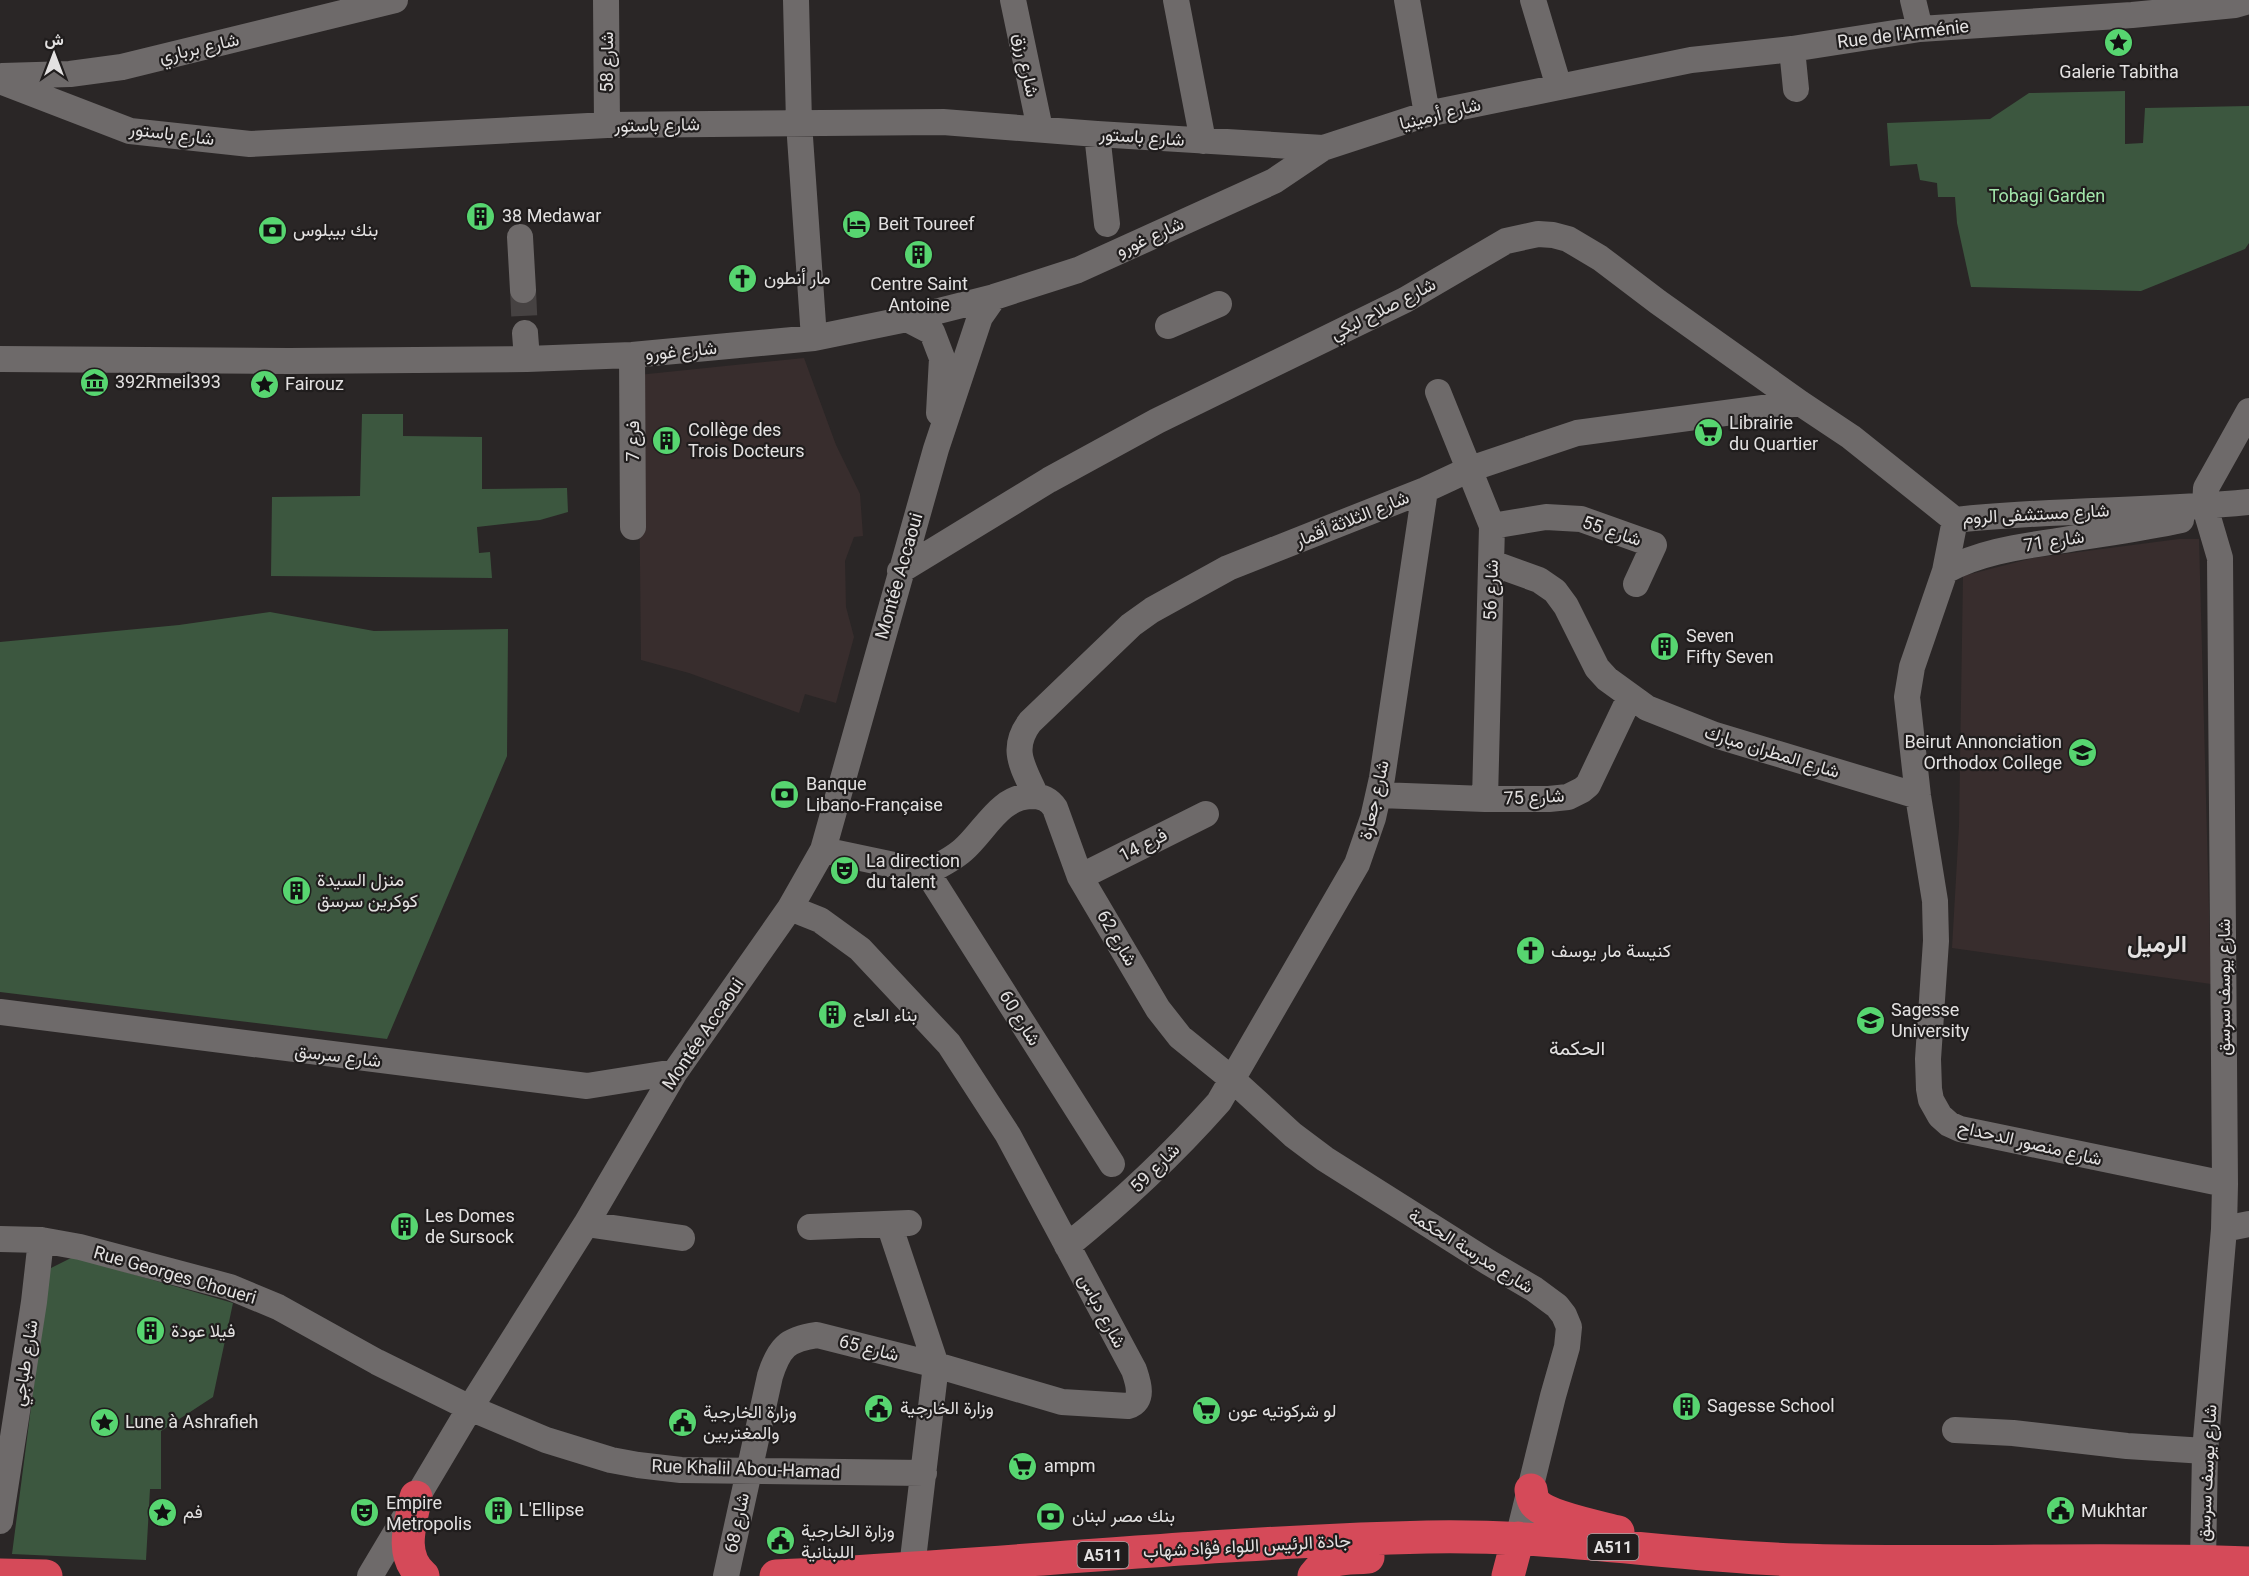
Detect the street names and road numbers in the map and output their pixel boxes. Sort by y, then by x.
street label: Rue de l'Arménie [1836,15,1970,52]
street label: شارع برباري [157,28,242,72]
street label: شارع رزق [1008,31,1043,99]
street label: شارع 58 [596,32,619,92]
street label: شارع أرمينيا [1397,93,1483,136]
street label: شارع باستور [613,113,700,138]
street label: شارع باستور [127,118,216,151]
street label: شارع باستور [1098,123,1185,152]
street label: شارع غورو [1113,212,1188,263]
street label: شارع صلاح لبكي [1327,273,1441,349]
street label: شارع غورو [644,337,718,366]
street label: فرع 7 [622,421,645,461]
street label: شارع الثلاثة أقمار [1291,486,1413,553]
street label: شارع مستشفى الروم [1962,499,2110,530]
street label: Montée Accaoui [870,510,927,641]
street label: شارع 55 [1579,511,1644,552]
street label: شارع 71 [2022,525,2086,558]
street label: شارع 56 [1479,559,1504,621]
street label: شارع المطران مبارك [1701,721,1842,784]
street label: شارع جعارة [1354,758,1395,842]
street label: شارع 75 [1503,784,1565,811]
street label: فرع 14 [1115,824,1171,867]
street label: شارع 62 [1091,906,1142,970]
street label: شارع يوسف سرسق [2213,919,2236,1055]
street label: Montée Accaoui [657,974,748,1094]
street label: شارع 60 [994,986,1045,1050]
street label: شارع سرسق [293,1040,383,1073]
street label: شارع منصور الدحداح [1956,1116,2104,1171]
street label: شارع 59 [1126,1139,1185,1198]
street label: شارع مدرسة الحكمة [1404,1204,1537,1299]
street label: Rue Georges Choueri [91,1241,259,1308]
street label: شارع دباس [1072,1270,1131,1352]
street label: شارع طباجي [7,1318,47,1408]
street label: شارع 65 [837,1330,901,1367]
street label: شارع يوسف سرسق [2192,1404,2223,1542]
street label: Rue Khalil Abou-Hamad [651,1455,841,1482]
street label: شارع 68 [720,1491,755,1555]
street label: جادة الرئيس اللواء فؤاد شهاب [1142,1530,1352,1562]
road number: A511 [1588,1534,1638,1560]
road number: A511 [1078,1542,1128,1568]

